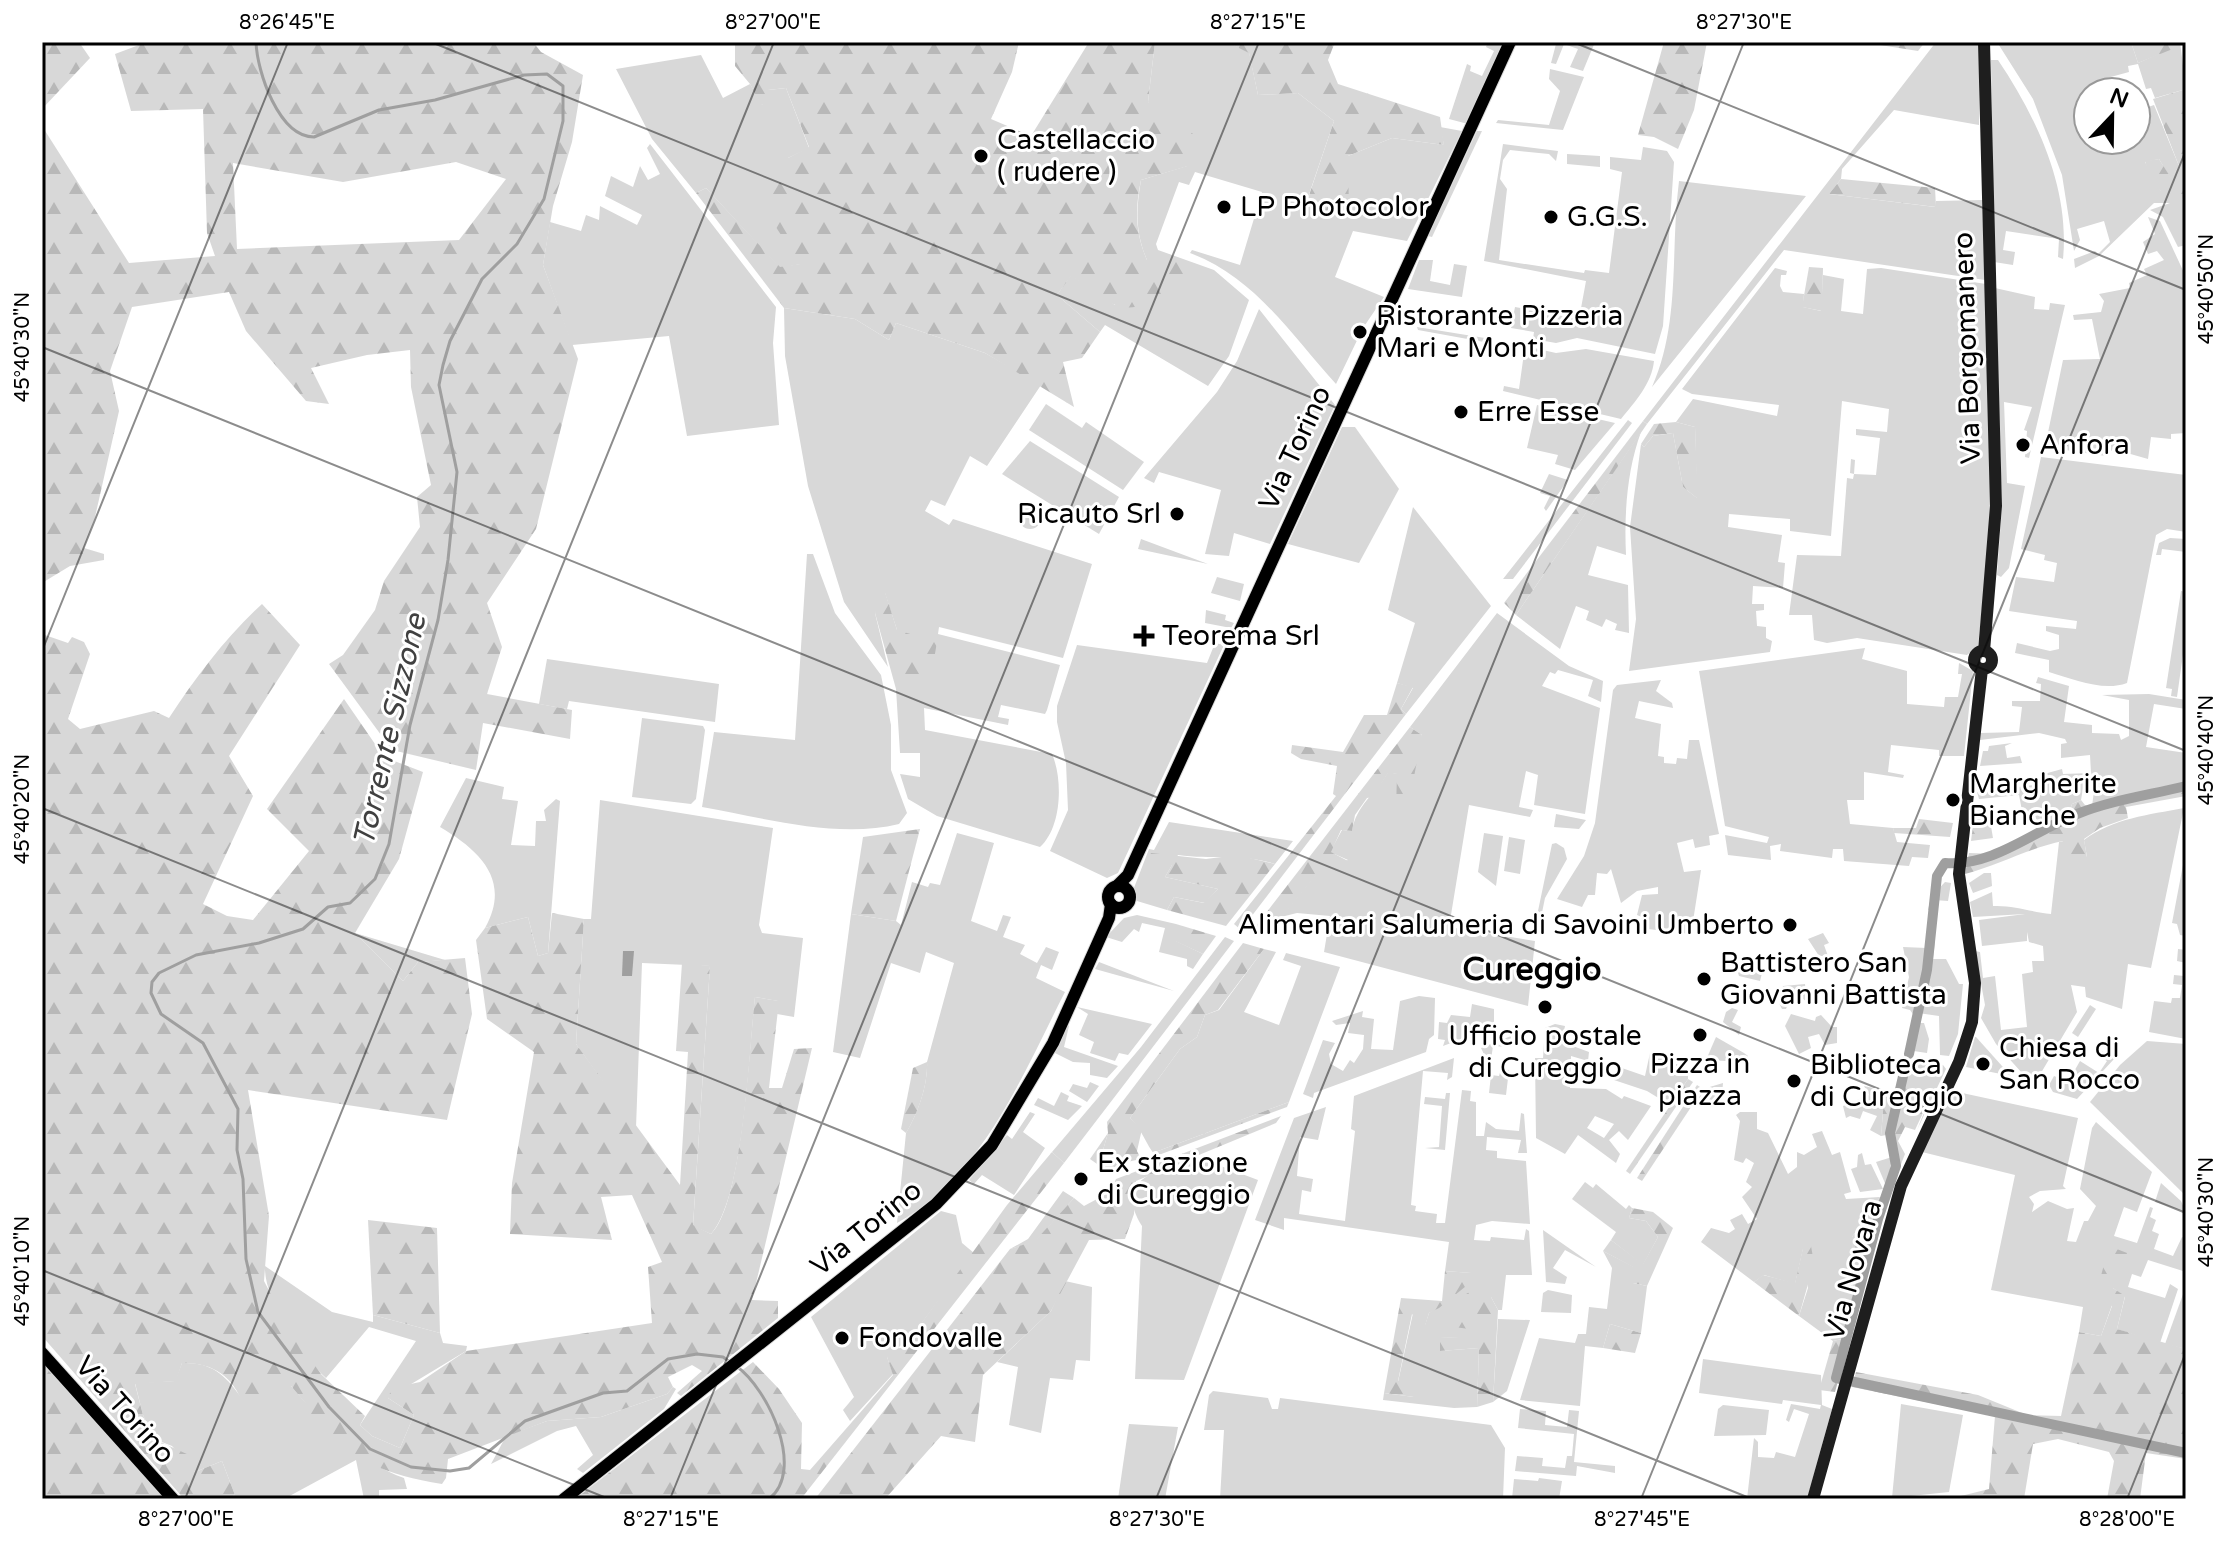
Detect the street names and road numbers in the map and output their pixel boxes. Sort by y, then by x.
street label: Via Borgomanero [1946,231,1988,465]
street label: Via Torino [1251,380,1339,516]
street label: Via Torino [804,1173,928,1283]
street label: Via Novara [1817,1196,1889,1344]
street label: Via Torino [68,1349,182,1471]

